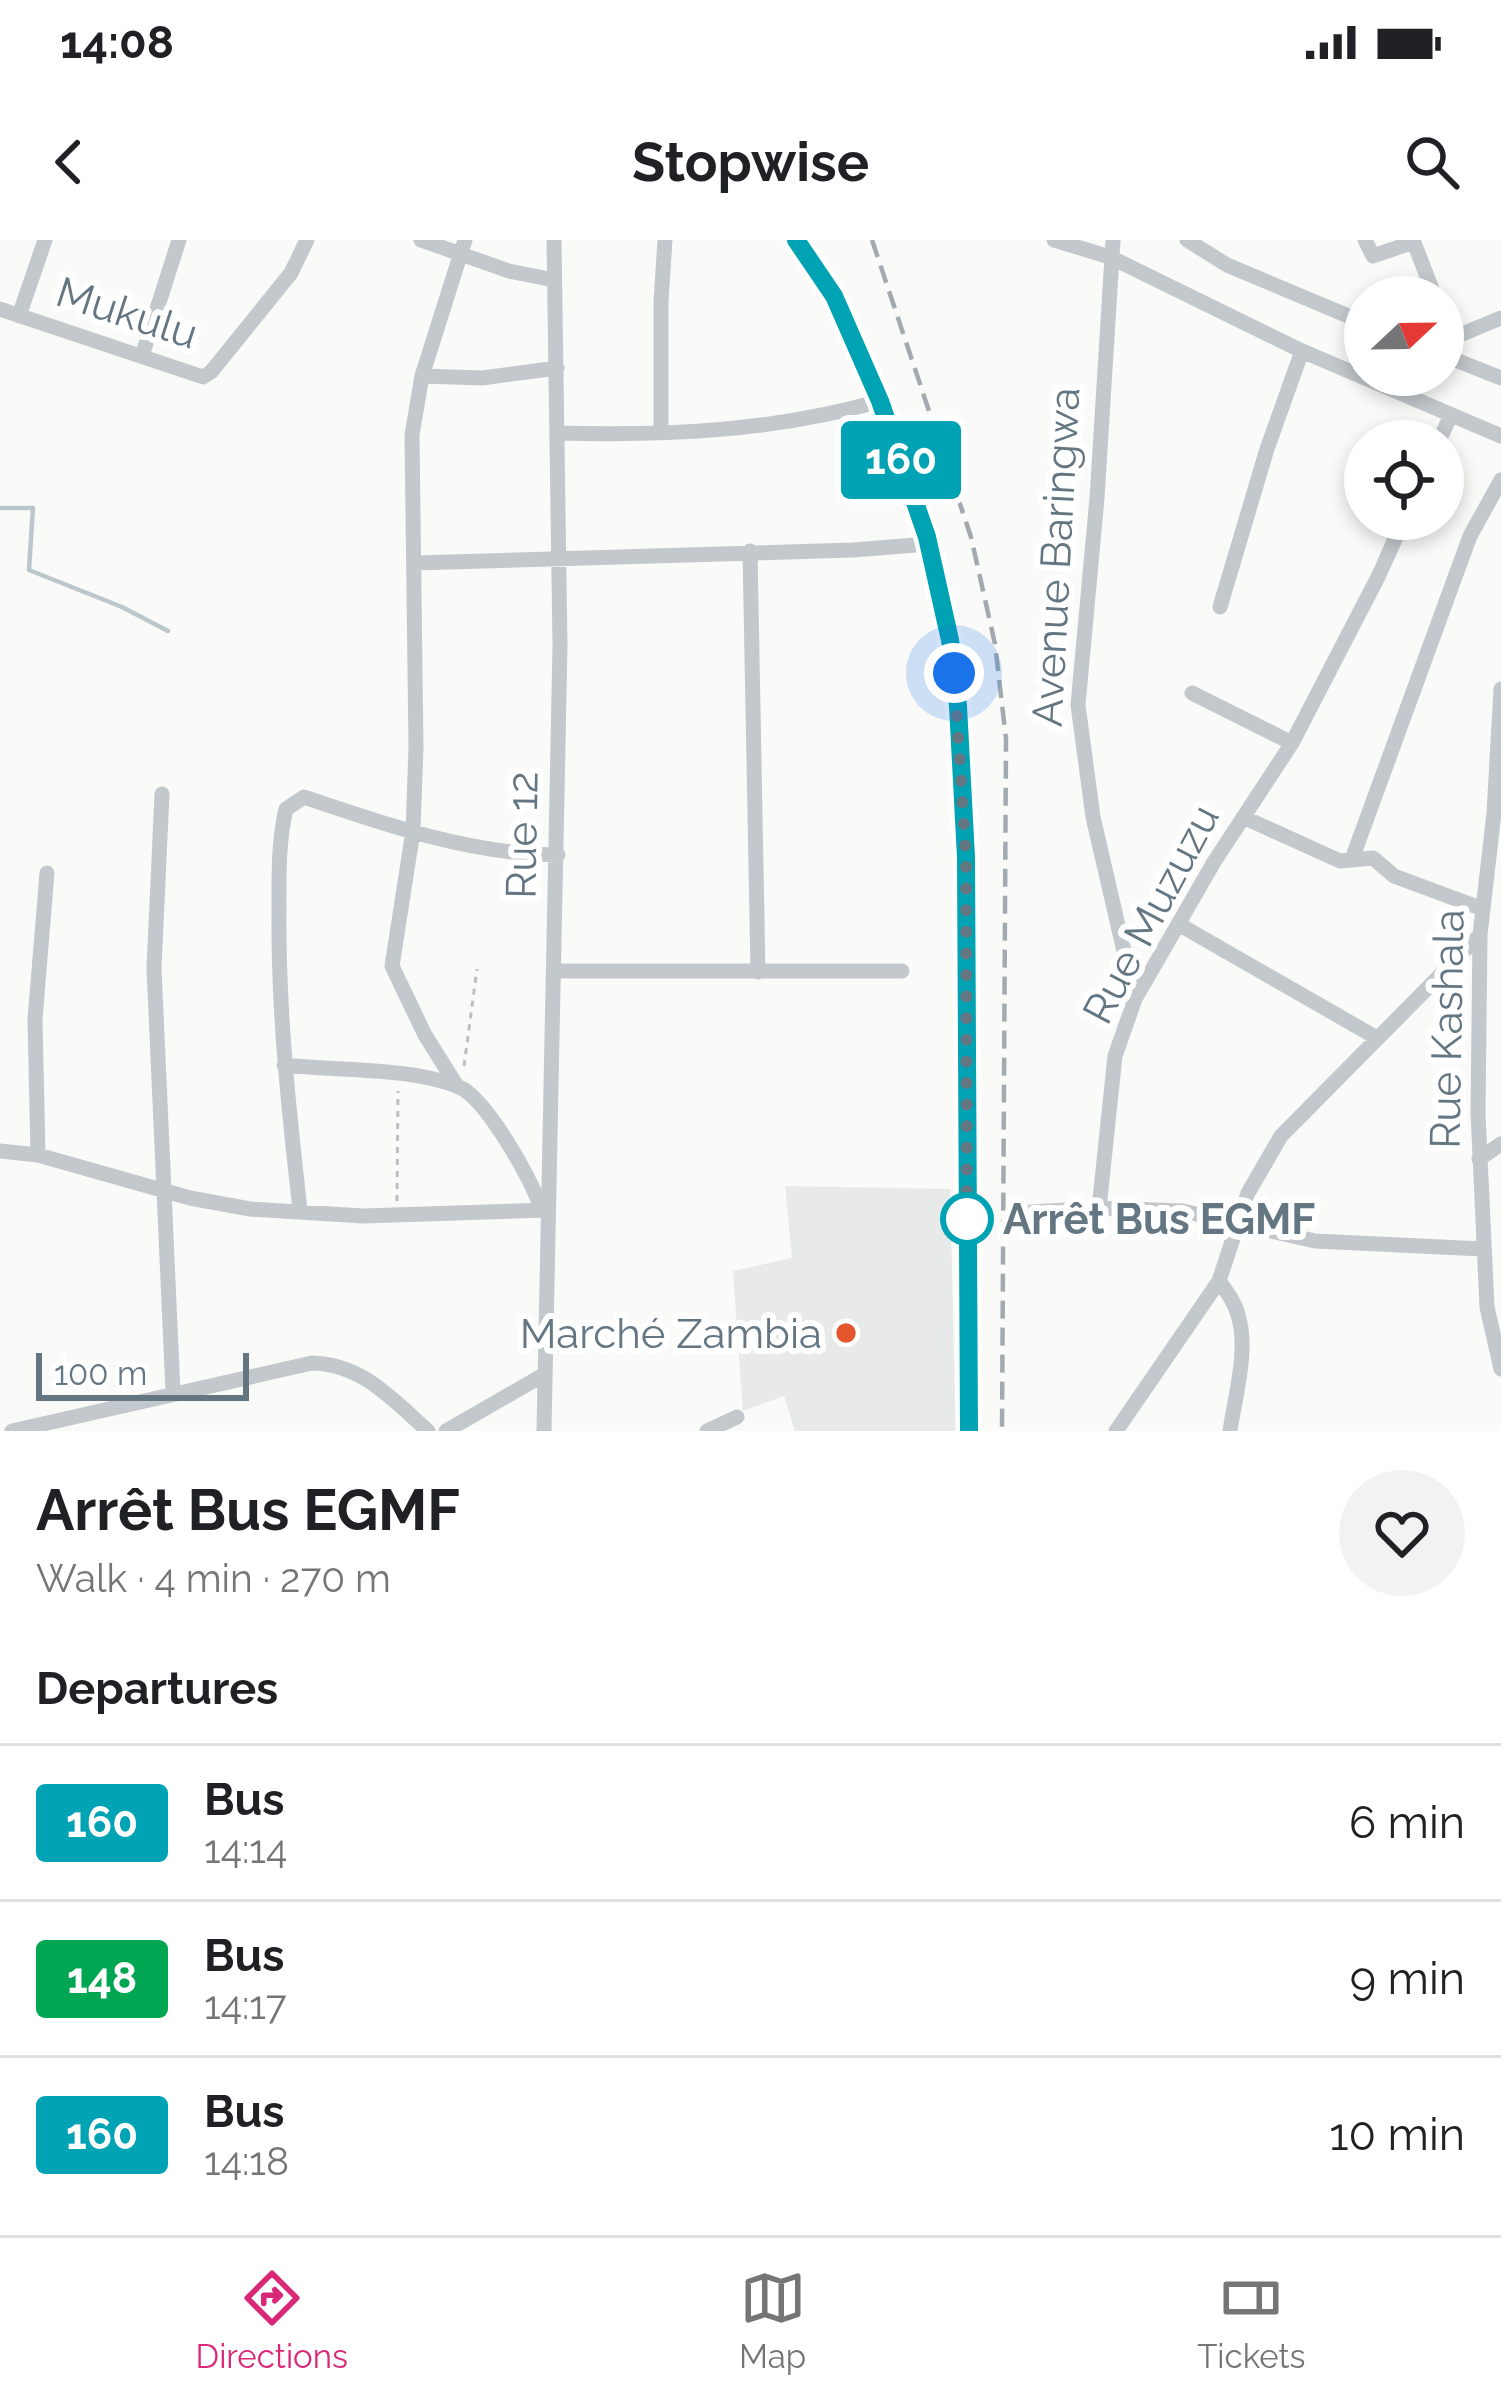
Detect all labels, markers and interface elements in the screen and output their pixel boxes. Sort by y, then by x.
text: 14:08 [60,16,174,69]
icon: back [36,129,102,195]
icon: search [1399,129,1465,195]
text: Stopwise [632,130,869,194]
street label: Mukulu [50,267,204,359]
north arrow [1344,276,1464,396]
map controls [1344,276,1464,540]
street label: Avenue Baringwa [1023,386,1089,728]
button: locate [1344,420,1464,540]
line badge: 160 [832,421,970,499]
text: 160 [865,435,937,484]
your location [924,643,984,703]
street label: Rue 12 [496,771,548,899]
street label: Rue Muzuzu [1073,796,1229,1032]
street label: Rue Kashala [1420,909,1474,1149]
marker: Arrêt Bus EGMF [942,1194,992,1244]
place label: Arrêt Bus EGMF [1003,1195,1315,1244]
place label: Marché Zambia [520,1309,822,1358]
marker: Marché Zambia [833,1320,859,1346]
scale bar [36,1347,249,1400]
text: 100 m [54,1354,147,1393]
button: heart [1339,1470,1465,1596]
text: Arrêt Bus EGMF [36,1476,460,1543]
text: Walk · 4 min · 270 m [36,1555,391,1601]
text: Departures [36,1662,278,1715]
text: Bus [204,1773,285,1826]
text: 6 min [1349,1796,1465,1849]
text: 160 [66,1798,138,1847]
text: 14:14 [204,1826,287,1872]
text: Bus [204,1929,285,1982]
text: 9 min [1350,1952,1465,2005]
text: 148 [67,1954,137,2003]
text: 14:17 [204,1982,287,2028]
text: Bus [204,2085,285,2138]
text: 10 min [1329,2108,1465,2161]
text: 160 [66,2110,138,2159]
text: 14:18 [204,2138,289,2184]
tab: Directions [196,2265,348,2376]
tab: Map [739,2265,806,2376]
tab: Tickets [1197,2265,1305,2376]

